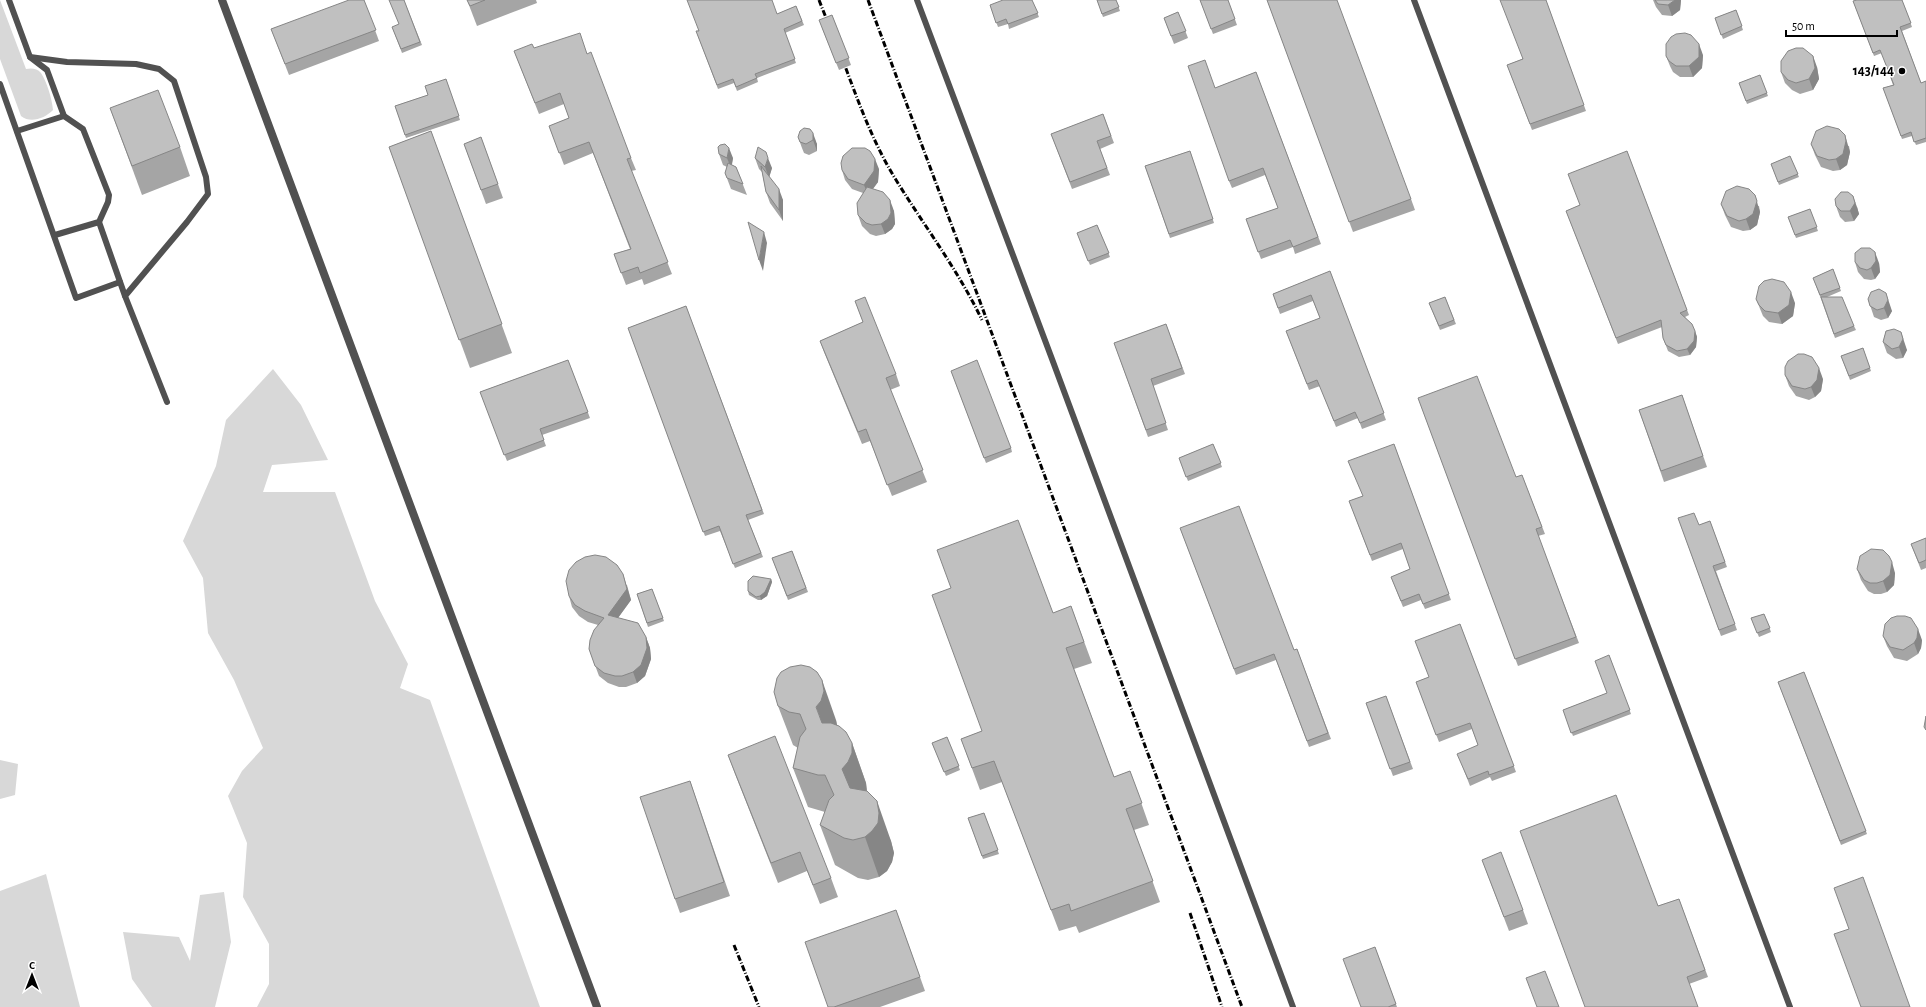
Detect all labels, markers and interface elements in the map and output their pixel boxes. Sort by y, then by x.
scale bar [1786,12,1897,38]
text: 50 m [1792,20,1815,32]
place label: 143/144 [1853,64,1894,78]
marker: 143/144 [1897,66,1907,76]
north arrow [12,955,52,995]
text: С [29,960,35,971]

